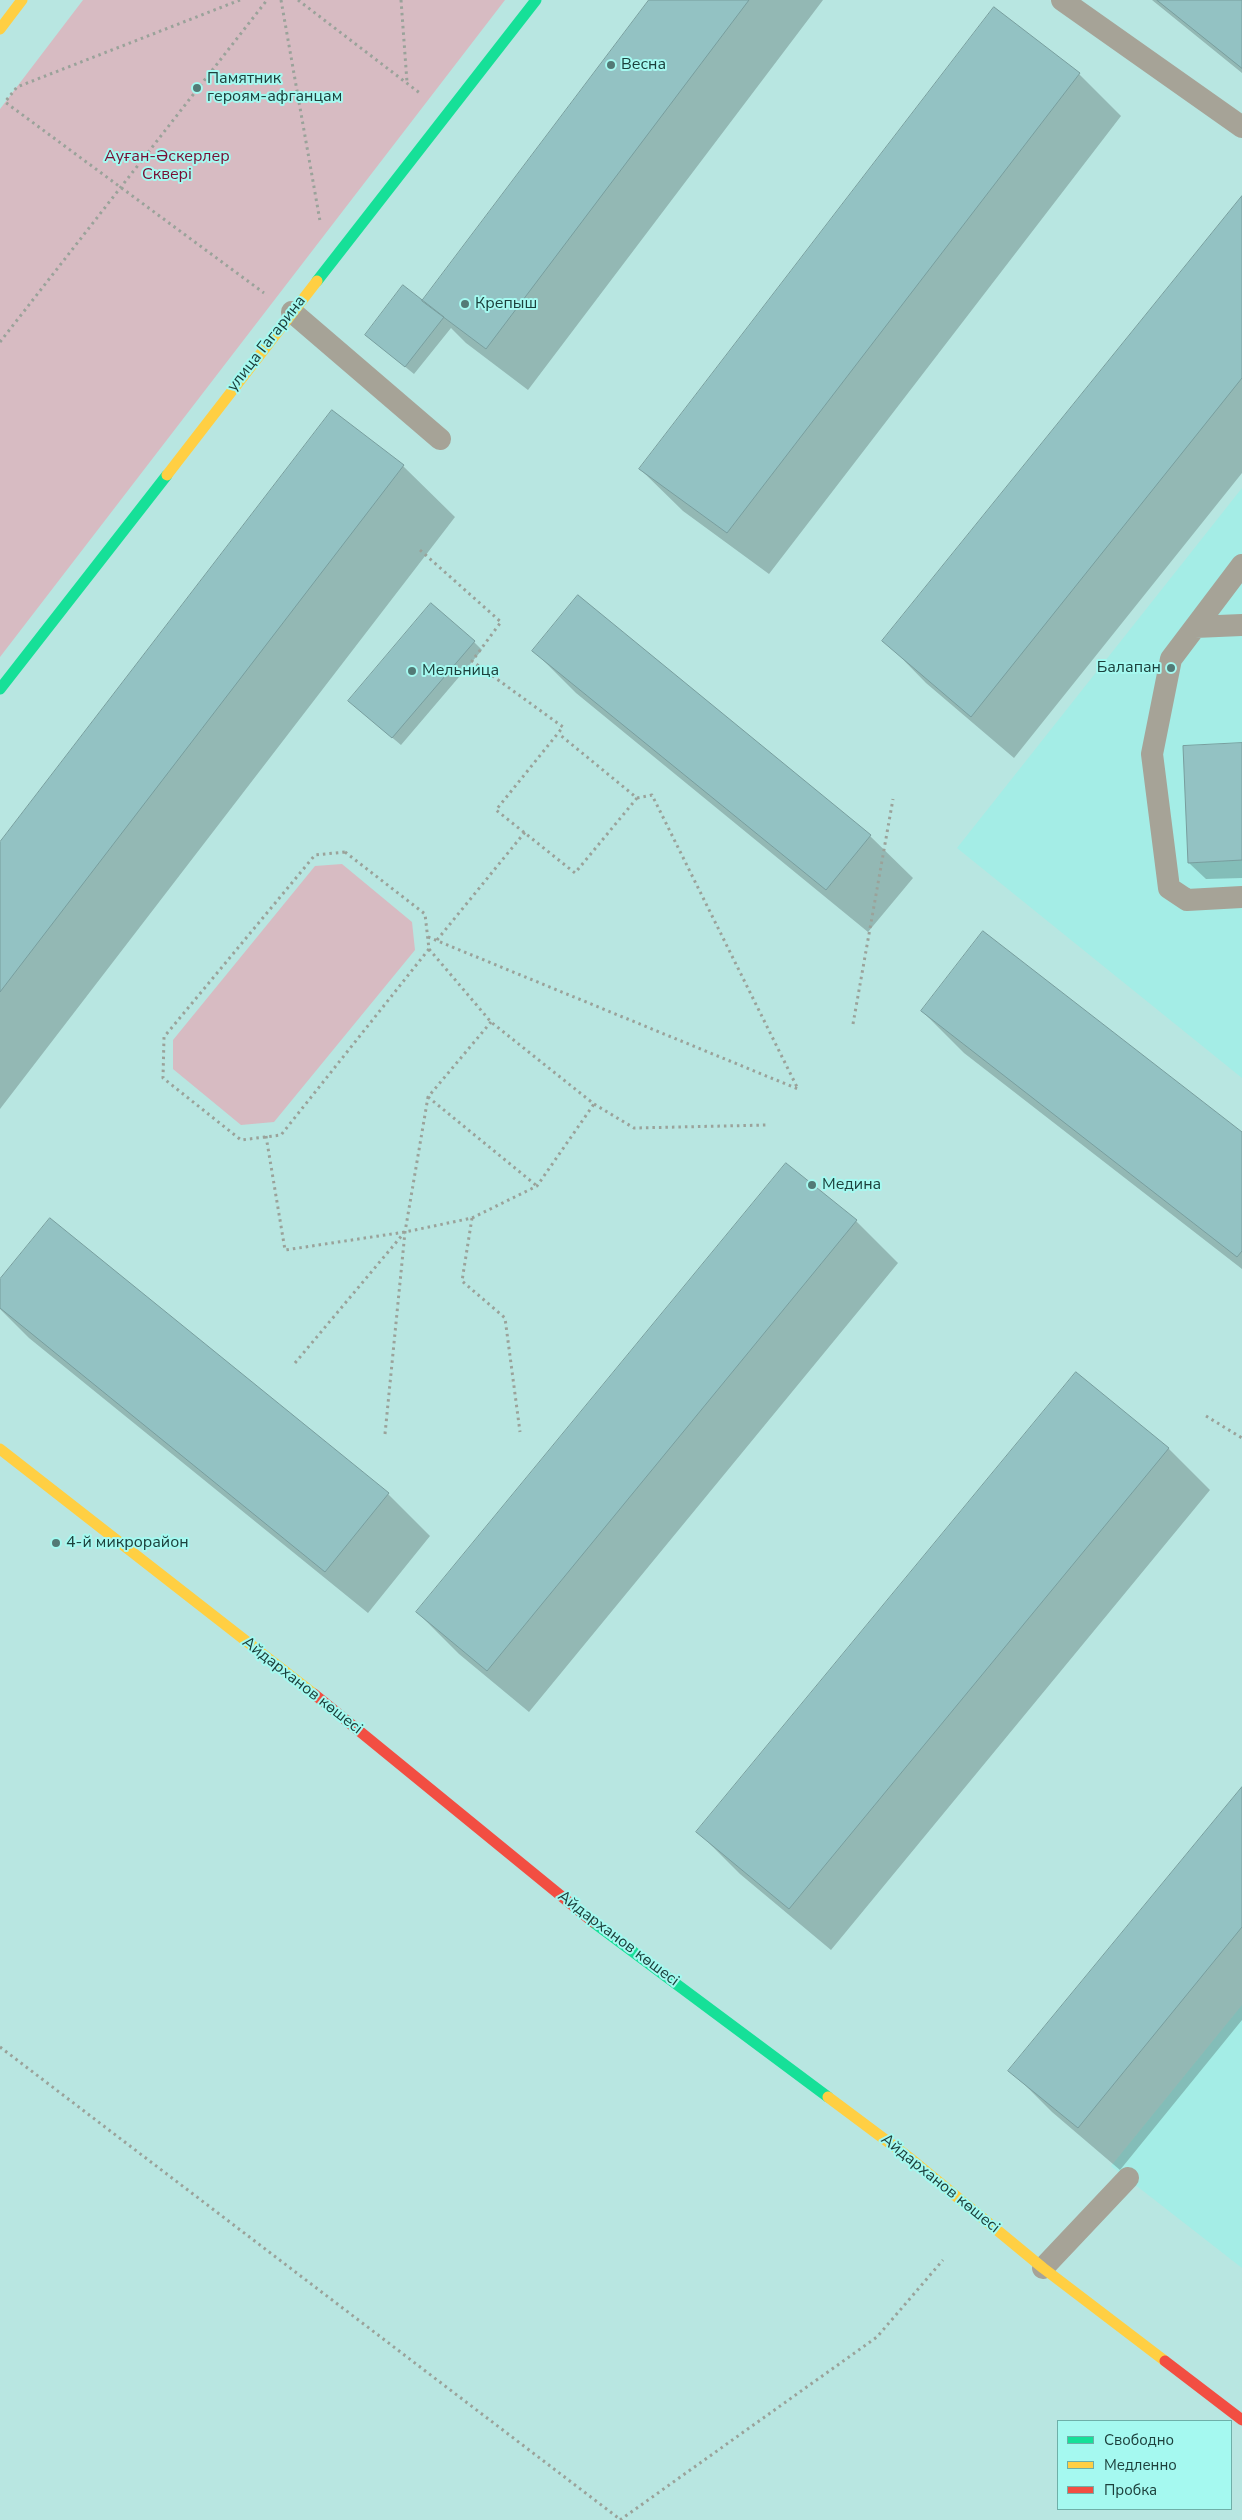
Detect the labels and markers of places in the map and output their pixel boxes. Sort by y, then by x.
place label: Весна [621,55,666,75]
marker: Весна [605,59,617,71]
place label: Памятник героям-афганцам [207,69,342,107]
marker: Памятник героям-афганцам [191,82,203,94]
place label: Крепыш [475,294,537,314]
marker: Крепыш [459,298,471,310]
place label: Балапан [1097,658,1161,678]
place label: Мельница [422,661,499,681]
marker: Балапан [1165,662,1177,674]
marker: Мельница [406,665,418,677]
place label: Медина [822,1175,881,1195]
marker: Медина [806,1179,818,1191]
place label: 4-й микрорайон [66,1533,189,1553]
marker: 4-й микрорайон [50,1537,62,1549]

